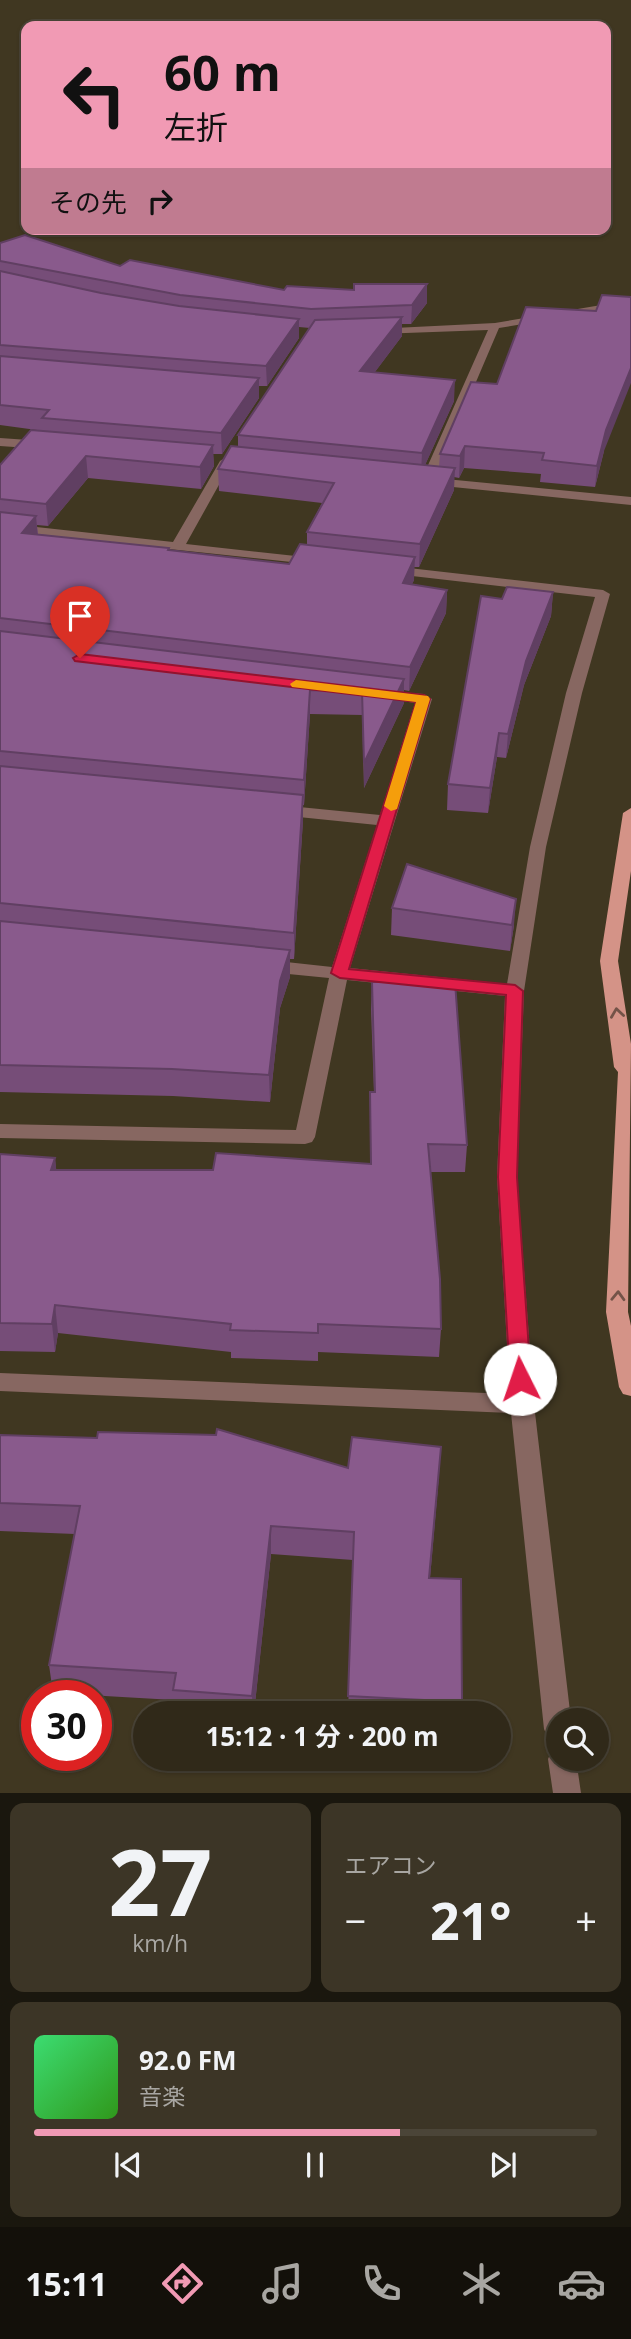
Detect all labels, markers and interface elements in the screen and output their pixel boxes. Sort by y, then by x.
text: 60 m [164,39,281,105]
icon: left [49,49,140,140]
text: 左折 [164,105,228,148]
icon: right [141,182,179,220]
text: その先 [49,184,127,220]
pin [50,586,110,658]
icon: arrive [61,597,99,635]
one-way arrow [610,1007,625,1019]
one-way arrow [610,1290,625,1301]
position arrow [483,1342,557,1416]
speed limit sign: 30 [21,1680,112,1771]
map controls [546,1708,609,1771]
button: search [546,1708,609,1771]
text: 15:12 · 1 分 · 200 m [205,1718,439,1754]
text: 27 [108,1819,212,1943]
text: エアコン [345,1849,437,1881]
text: 21° [430,1884,512,1955]
text: − [345,1894,366,1946]
text: + [575,1894,597,1946]
text: km/h [132,1927,188,1959]
text: 92.0 FM [139,2042,237,2078]
text: 音楽 [139,2080,185,2112]
icon: previous [109,2146,147,2184]
icon: pause [296,2146,334,2184]
icon: next [484,2146,522,2184]
icon: directions [158,2259,207,2308]
icon: music [258,2259,307,2308]
icon: phone [357,2259,406,2308]
icon: climate [457,2259,506,2308]
icon: car [557,2259,606,2308]
text: 15:11 [25,2262,108,2305]

